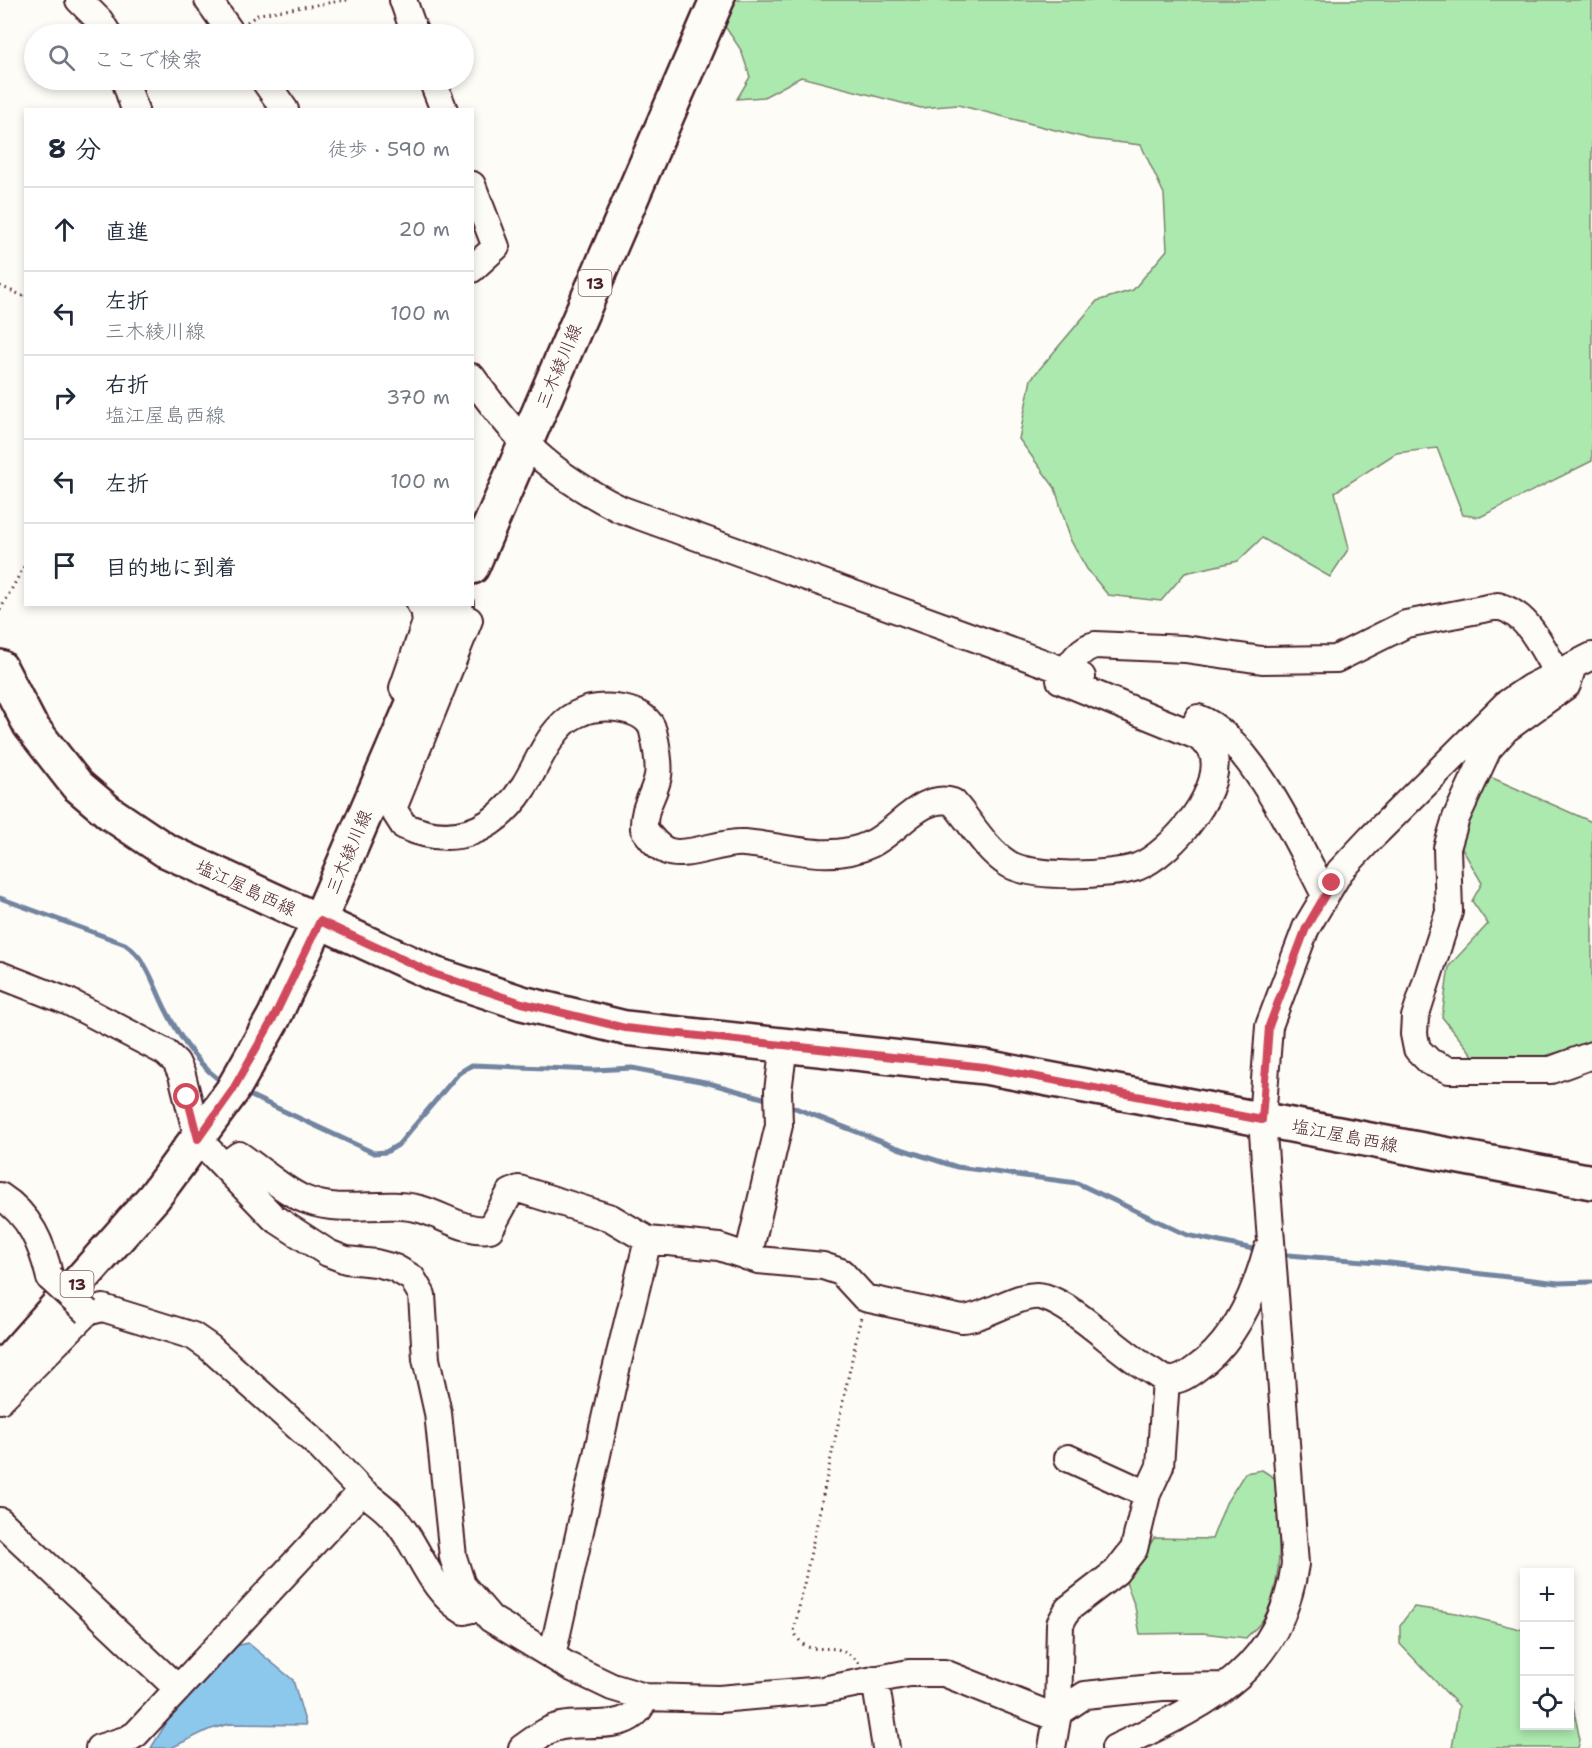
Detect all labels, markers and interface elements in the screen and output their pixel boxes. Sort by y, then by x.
search box [24,24,474,90]
icon: search [45,41,78,74]
text: ここで検索 [93,45,203,74]
text: 8 分 [48,131,101,166]
text: 徒歩 · 590 m [328,136,450,162]
icon: ahead [48,213,81,246]
text: 20 m [399,216,450,242]
text: 直進 [105,217,149,246]
road number: 13 [578,270,612,296]
text: 左折 [105,286,149,315]
icon: left [48,297,81,330]
text: 100 m [390,300,450,326]
text: 三木綾川線 [105,318,205,344]
street label: 三木綾川線 [530,320,588,412]
text: 右折 [105,370,149,399]
icon: right [48,381,81,414]
text: 370 m [386,384,450,410]
text: 塩江屋島西線 [105,402,225,428]
icon: left [48,465,81,498]
text: 100 m [390,468,450,494]
text: 左折 [105,469,149,498]
icon: arrive [48,549,81,582]
text: 目的地に到着 [105,553,237,582]
street label: 三木綾川線 [320,806,378,898]
street label: 塩江屋島西線 [192,854,300,922]
route end [1318,869,1344,895]
route start [173,1083,199,1109]
street label: 塩江屋島西線 [1290,1114,1400,1158]
road number: 13 [60,1271,94,1297]
map controls [1520,1568,1574,1730]
button: + [1520,1568,1574,1622]
button: − [1520,1622,1574,1676]
button: locate [1520,1676,1574,1730]

